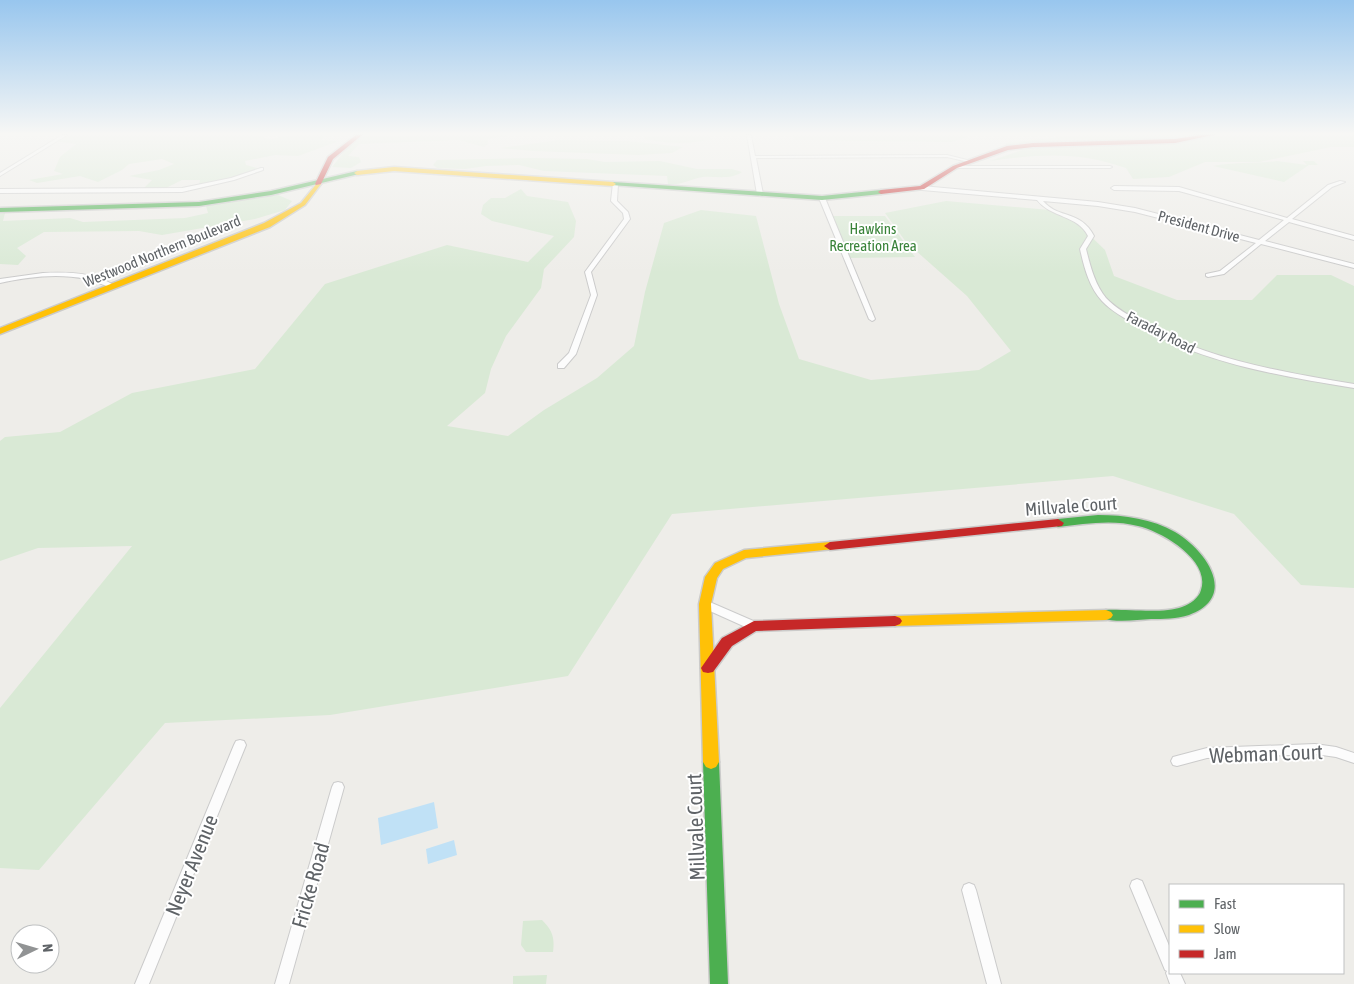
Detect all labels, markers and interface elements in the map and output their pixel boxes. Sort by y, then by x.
street label: President Drive [1156,207,1242,245]
street label: Westwood Northern Boulevard [81,212,243,290]
park label: Hawkins Recreation Area [829,220,917,254]
street label: Faraday Road [1124,307,1198,357]
street label: Millvale Court [1024,492,1118,520]
street label: Webman Court [1209,739,1323,767]
street label: Millvale Court [681,773,709,881]
street label: Neyer Avenue [160,811,222,919]
street label: Fricke Road [286,839,334,931]
legend [1169,884,1344,974]
text: Fast [1214,895,1236,912]
text: Slow [1214,920,1240,937]
north arrow [10,924,60,974]
text: N [40,943,56,953]
text: Jam [1214,945,1237,962]

